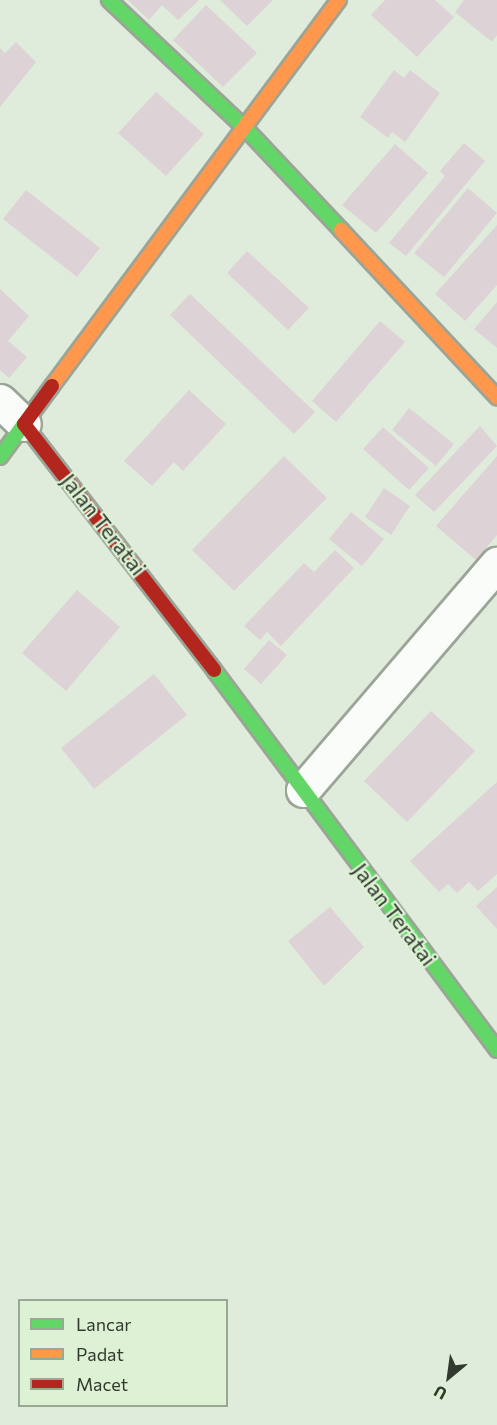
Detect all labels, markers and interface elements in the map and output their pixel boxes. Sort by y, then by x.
street label: Jalan Teratai [56,468,152,580]
street label: Jalan Teratai [348,857,442,971]
legend [18,1299,228,1407]
text: Lancar [76,1313,132,1335]
text: Padat [76,1343,124,1365]
north arrow [419,1347,479,1407]
text: Macet [76,1373,128,1395]
text: U [430,1382,450,1404]

